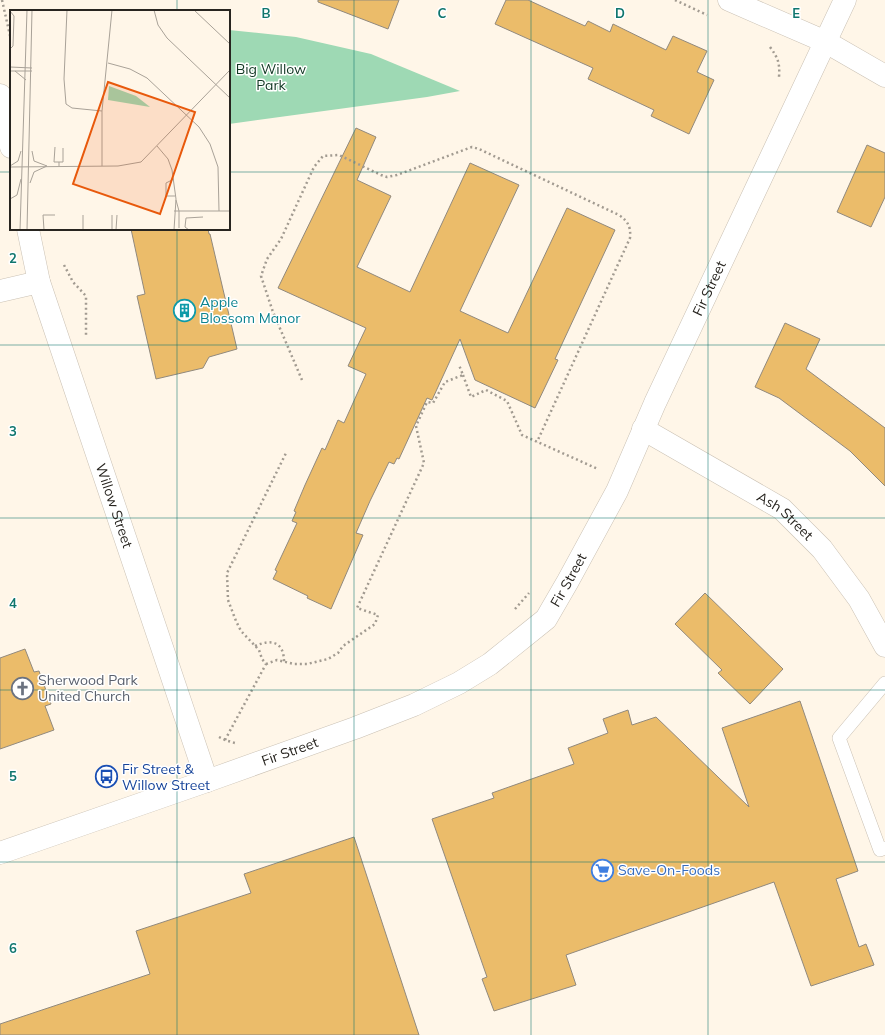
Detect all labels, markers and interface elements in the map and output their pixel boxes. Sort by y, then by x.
text: B [262,5,271,21]
text: C [438,5,447,21]
text: D [615,5,625,21]
text: E [792,5,800,21]
inset map [10,10,230,230]
park label: Big Willow Park [236,60,306,94]
text: 2 [9,250,17,266]
street label: Fir Street [688,258,730,319]
place label: Apple Blossom Manor [200,293,301,327]
building icon: Apple Blossom Manor [171,297,197,323]
text: 3 [9,423,17,439]
street label: Willow Street [92,461,137,550]
street label: Ash Street [754,488,817,544]
street label: Fir Street [546,550,591,610]
text: 4 [9,595,17,611]
place label: Sherwood Park United Church [38,671,138,705]
church icon: Sherwood Park United Church [10,675,36,701]
street label: Fir Street [259,733,320,770]
place label: Fir Street & Willow Street [122,760,210,794]
bus stop icon: Fir Street & Willow Street [94,764,120,790]
text: 5 [9,768,17,784]
supermarket icon: Save-On-Foods [589,857,615,883]
place label: Save-On-Foods [618,861,720,879]
text: 6 [9,940,17,956]

